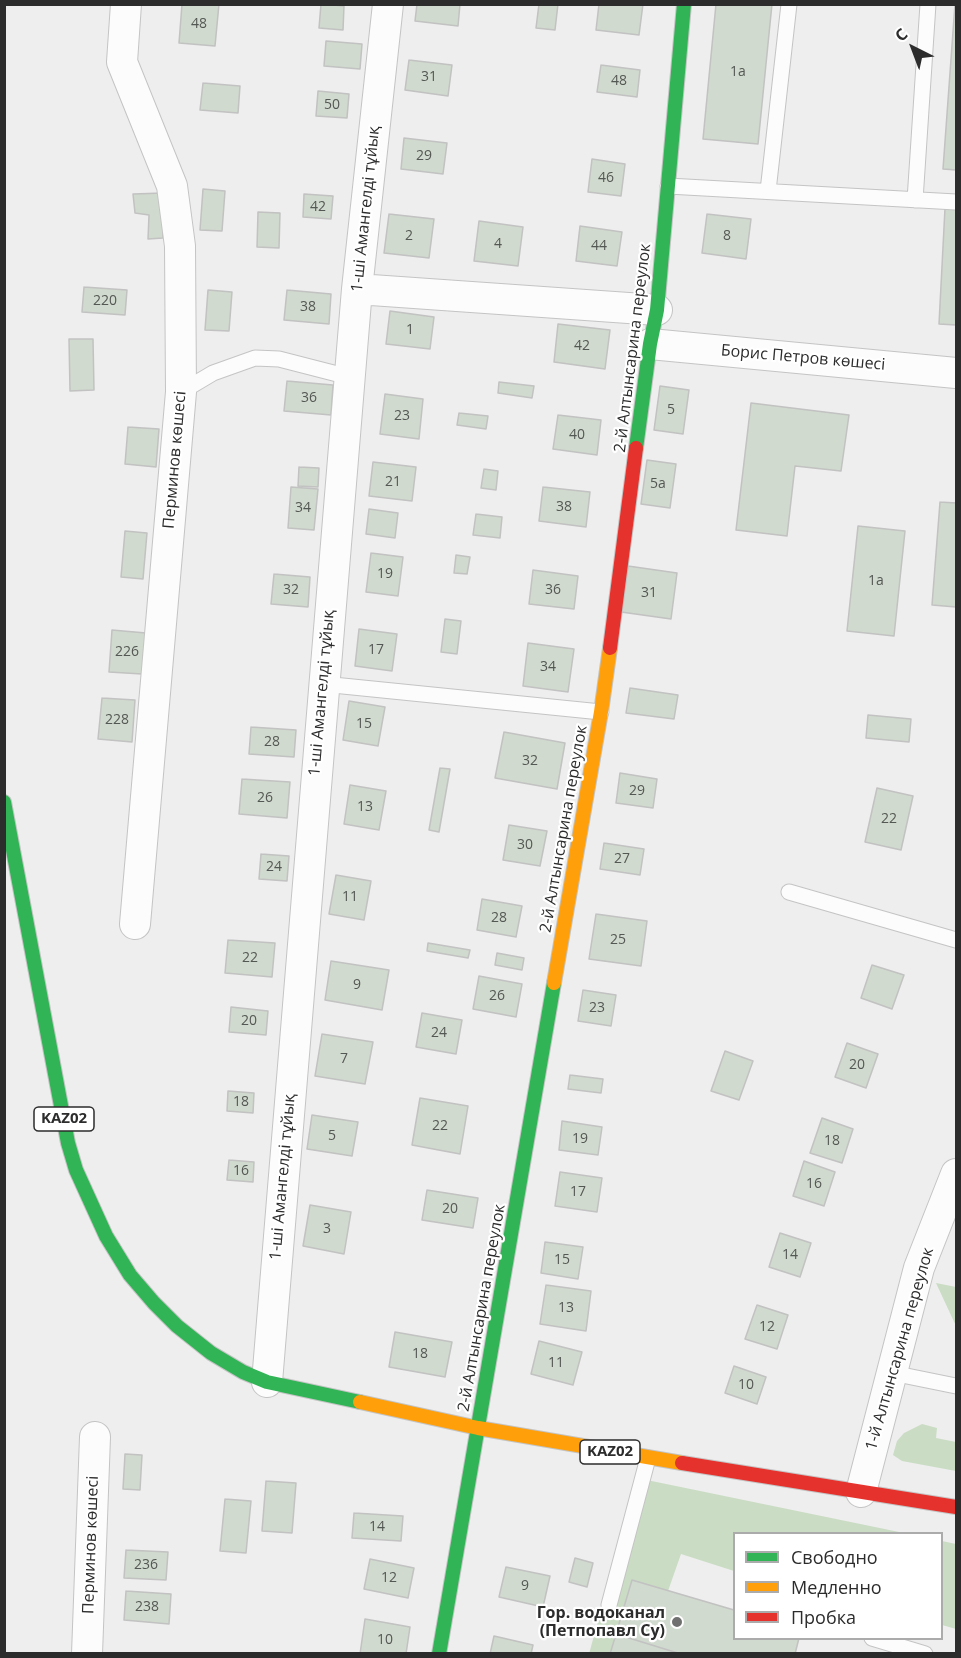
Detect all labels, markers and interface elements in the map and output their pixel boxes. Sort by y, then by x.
house number: 48 [191,16,207,32]
north arrow [883,18,943,78]
text: С [890,23,912,46]
house number: 1а [730,64,746,80]
house number: 31 [421,69,437,85]
house number: 48 [611,73,627,89]
house number: 50 [324,97,340,113]
street label: 1-ші Амангелді тұйық [348,125,384,293]
house number: 29 [416,148,432,164]
house number: 46 [598,170,614,186]
house number: 42 [310,199,326,215]
house number: 2 [405,228,413,244]
house number: 8 [723,228,731,244]
house number: 4 [494,236,502,252]
house number: 44 [591,238,607,254]
street label: 2-й Алтынсарина переулок [611,242,655,454]
house number: 220 [93,293,117,309]
house number: 38 [300,299,316,315]
house number: 1 [406,322,414,338]
house number: 42 [574,338,590,354]
street label: Борис Петров көшесі [720,341,886,375]
street label: Перминов көшесі [159,390,191,530]
house number: 36 [301,390,317,406]
house number: 5 [667,402,675,418]
house number: 23 [394,408,410,424]
house number: 40 [569,427,585,443]
house number: 21 [385,474,401,490]
house number: 5а [650,476,666,492]
house number: 38 [556,499,572,515]
house number: 34 [295,500,311,516]
house number: 19 [377,566,393,582]
house number: 1а [868,573,884,589]
house number: 32 [283,582,299,598]
house number: 36 [545,582,561,598]
house number: 31 [641,585,657,601]
street label: 1-ші Амангелді тұйық [305,609,339,777]
house number: 17 [368,642,384,658]
house number: 226 [115,644,139,660]
house number: 34 [540,659,556,675]
house number: 228 [105,712,129,728]
house number: 15 [356,716,372,732]
street label: 2-й Алтынсарина переулок [536,724,592,934]
house number: 28 [264,734,280,750]
house number: 32 [522,753,538,769]
house number: 29 [629,783,645,799]
house number: 26 [257,790,273,806]
house number: 13 [357,799,373,815]
house number: 22 [881,811,897,827]
house number: 30 [517,837,533,853]
house number: 27 [614,851,630,867]
house number: 24 [266,859,282,875]
house number: 11 [342,889,358,905]
house number: 28 [491,910,507,926]
house number: 25 [610,932,626,948]
house number: 22 [242,950,258,966]
house number: 9 [353,977,361,993]
house number: 26 [489,988,505,1004]
house number: 23 [589,1000,605,1016]
house number: 20 [241,1013,257,1029]
house number: 24 [431,1025,447,1041]
house number: 7 [340,1051,348,1067]
house number: 20 [849,1057,865,1073]
street label: 1-ші Амангелді тұйық [266,1093,300,1261]
house number: 18 [233,1094,249,1110]
road number: KAZ02 [34,1107,94,1131]
house number: 22 [432,1118,448,1134]
house number: 5 [328,1128,336,1144]
house number: 19 [572,1131,588,1147]
house number: 18 [824,1133,840,1149]
house number: 16 [233,1163,249,1179]
house number: 16 [806,1176,822,1192]
house number: 17 [570,1184,586,1200]
house number: 20 [442,1201,458,1217]
street label: 2-й Алтынсарина переулок [454,1203,510,1413]
house number: 3 [323,1221,331,1237]
street label: 1-й Алтынсарина переулок [862,1245,938,1453]
house number: 14 [782,1247,798,1263]
house number: 15 [554,1252,570,1268]
house number: 13 [558,1300,574,1316]
house number: 12 [759,1319,775,1335]
house number: 18 [412,1346,428,1362]
house number: 11 [548,1355,564,1371]
house number: 10 [738,1377,754,1393]
road number: KAZ02 [580,1440,640,1464]
street label: Перминов көшесі [79,1476,103,1614]
house number: 14 [369,1519,385,1535]
legend [733,1532,943,1640]
text: Свободно [791,1545,878,1569]
house number: 236 [134,1557,158,1573]
house number: 12 [381,1570,397,1586]
text: Медленно [791,1575,882,1599]
house number: 9 [521,1578,529,1594]
house number: 238 [135,1599,159,1615]
place label: Гор. водоканал (Петпопавл Су) [537,1603,665,1641]
text: Пробка [791,1605,856,1629]
marker: Гор. водоканал (Петпопавл Су) [670,1615,684,1629]
house number: 10 [377,1632,393,1648]

